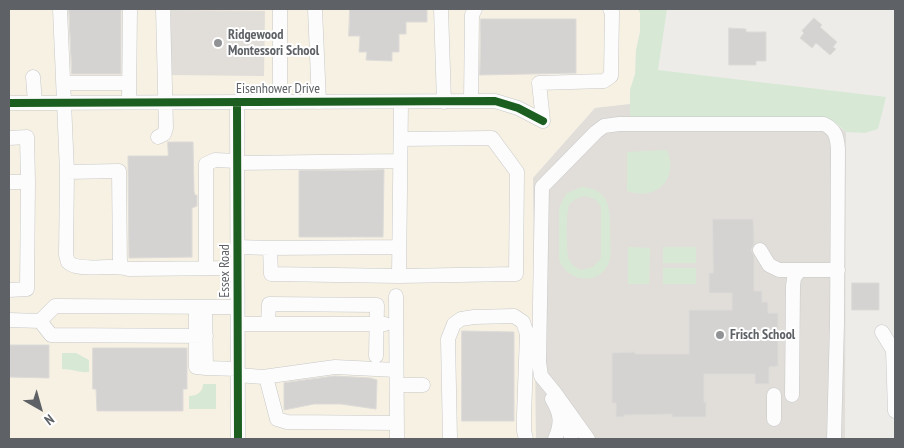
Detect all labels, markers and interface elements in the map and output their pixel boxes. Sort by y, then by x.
place label: Ridgewood Montessori School [228,27,319,59]
marker: Ridgewood Montessori School [212,37,224,49]
street label: Eisenhower Drive [236,81,320,97]
street label: Essex Road [217,244,233,298]
place label: Frisch School [730,327,795,343]
marker: Frisch School [714,329,726,341]
north arrow [15,383,65,433]
text: N [41,410,58,429]

